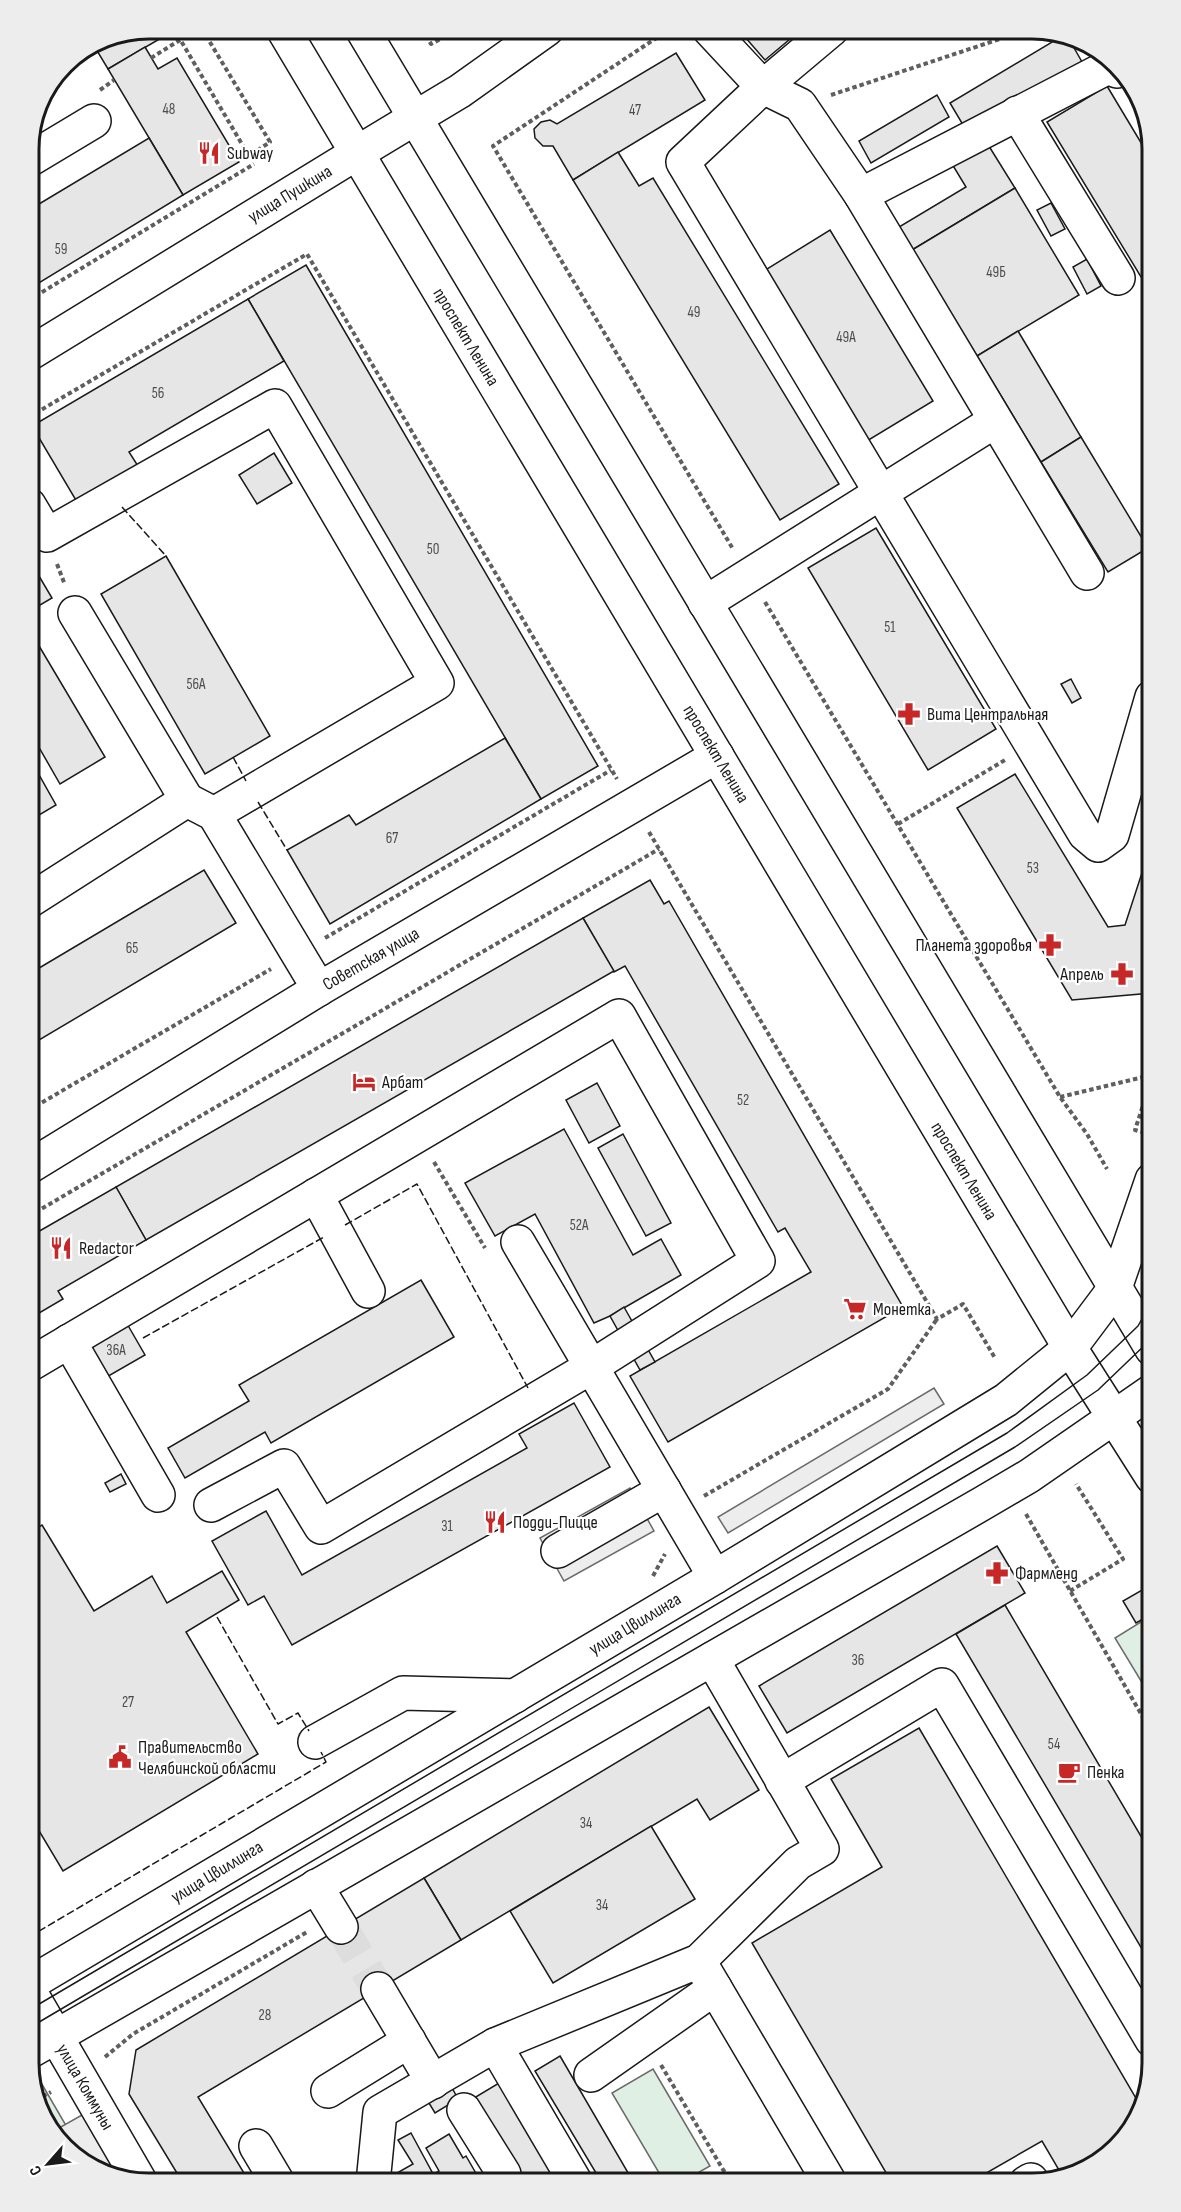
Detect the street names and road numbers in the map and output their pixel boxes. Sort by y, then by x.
street label: улица Пушкина [244,161,336,227]
street label: проспект Ленина [429,284,503,390]
street label: проспект Ленина [679,701,753,807]
street label: Советская улица [319,923,423,995]
street label: проспект Ленина [927,1118,1001,1224]
street label: улица Цвиллинга [585,1588,685,1660]
street label: улица Цвиллинга [167,1836,267,1908]
street label: улица Коммуны [52,2040,118,2134]

